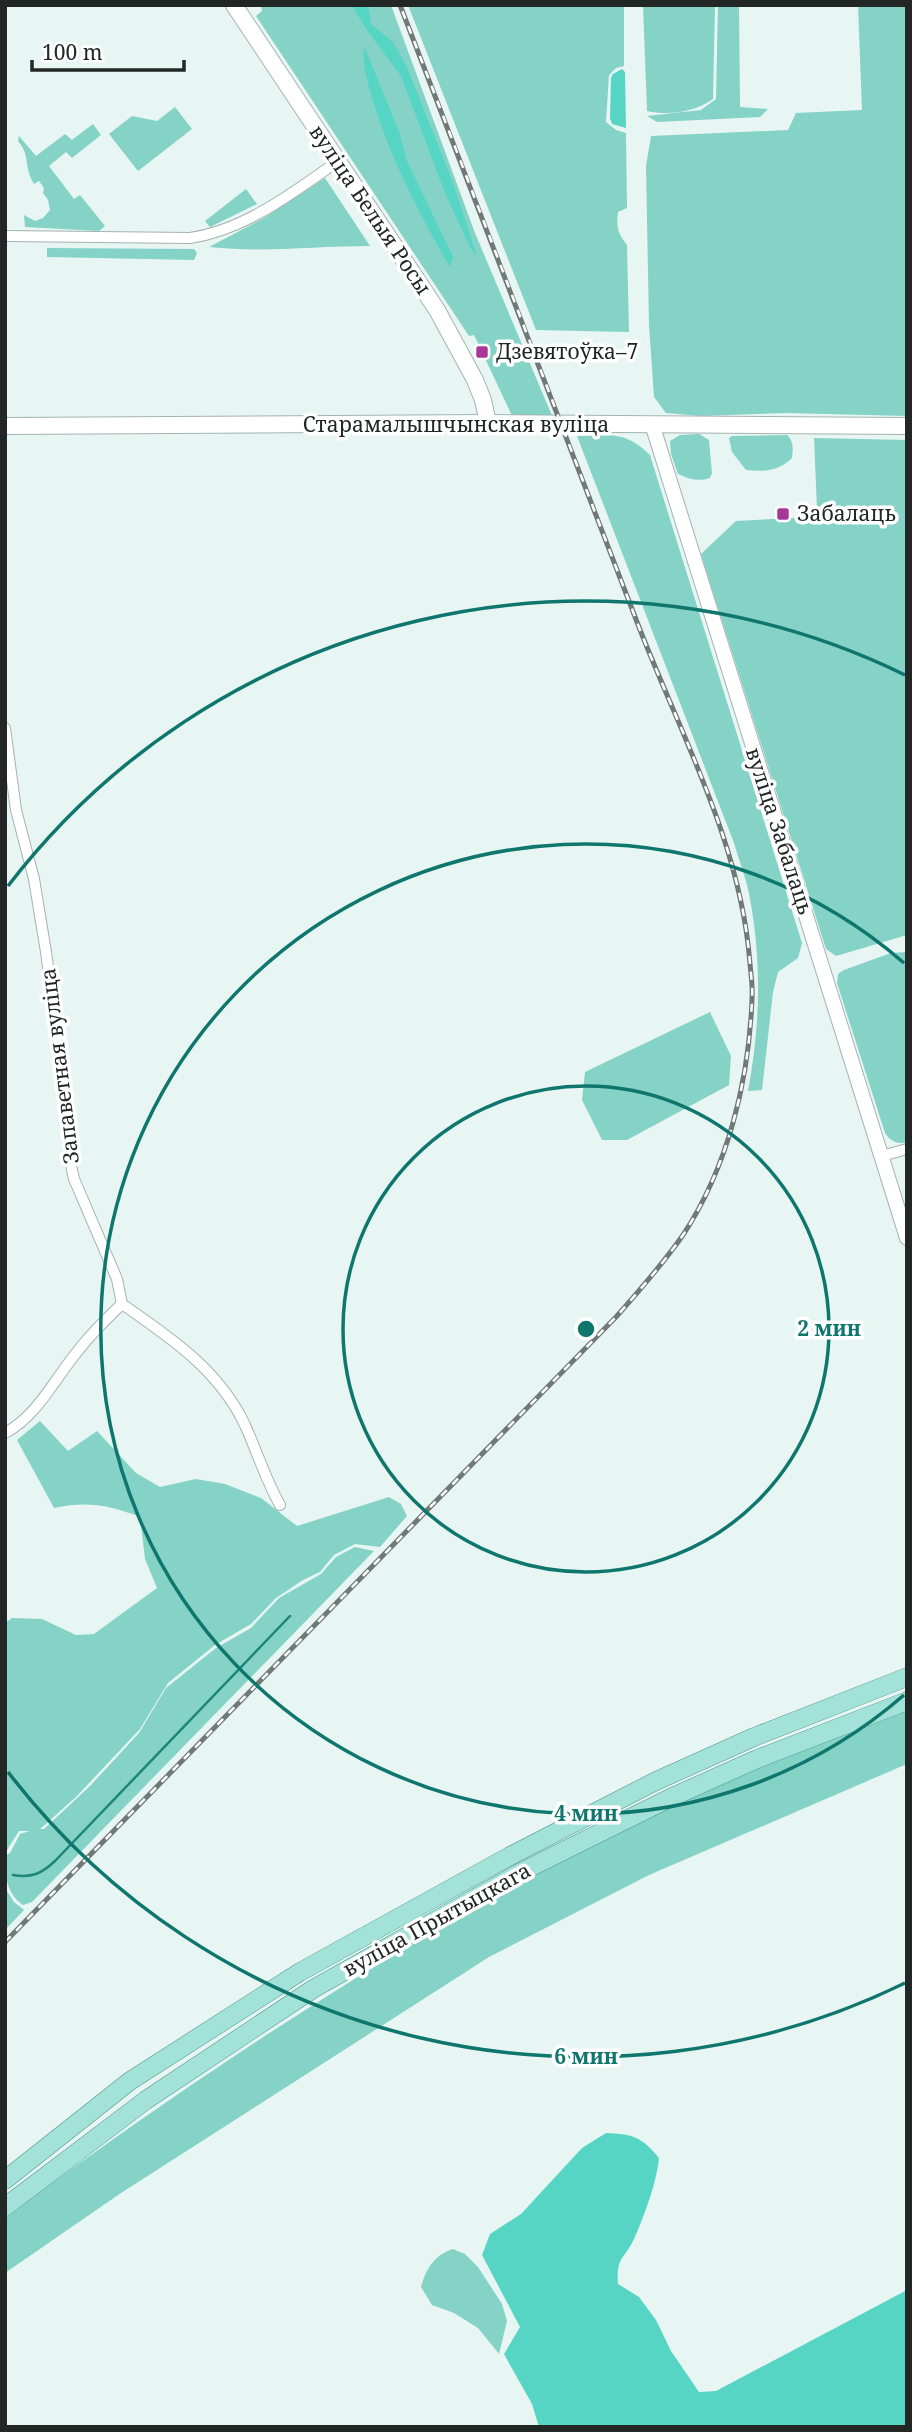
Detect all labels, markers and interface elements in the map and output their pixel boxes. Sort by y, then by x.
scale bar [32,28,184,72]
text: 100 m [42,38,103,66]
street label: вуліца Белыя Росы [303,119,438,300]
place label: Дзевятоўка–7 [496,337,638,365]
marker: Дзевятоўка–7 [474,344,490,360]
street label: Старамалышчынская вуліца [303,410,609,438]
place label: Забалаць [797,499,896,527]
marker: Забалаць [775,506,791,522]
street label: вуліца Забалаць [740,744,820,918]
street label: Запаветная вуліца [33,967,85,1166]
text: 2 мин [797,1314,861,1342]
centre of rings [574,1317,598,1341]
text: 4 мин [554,1799,618,1827]
street label: вуліца Прытыцкага [338,1856,535,1982]
text: 6 мин [554,2042,618,2070]

